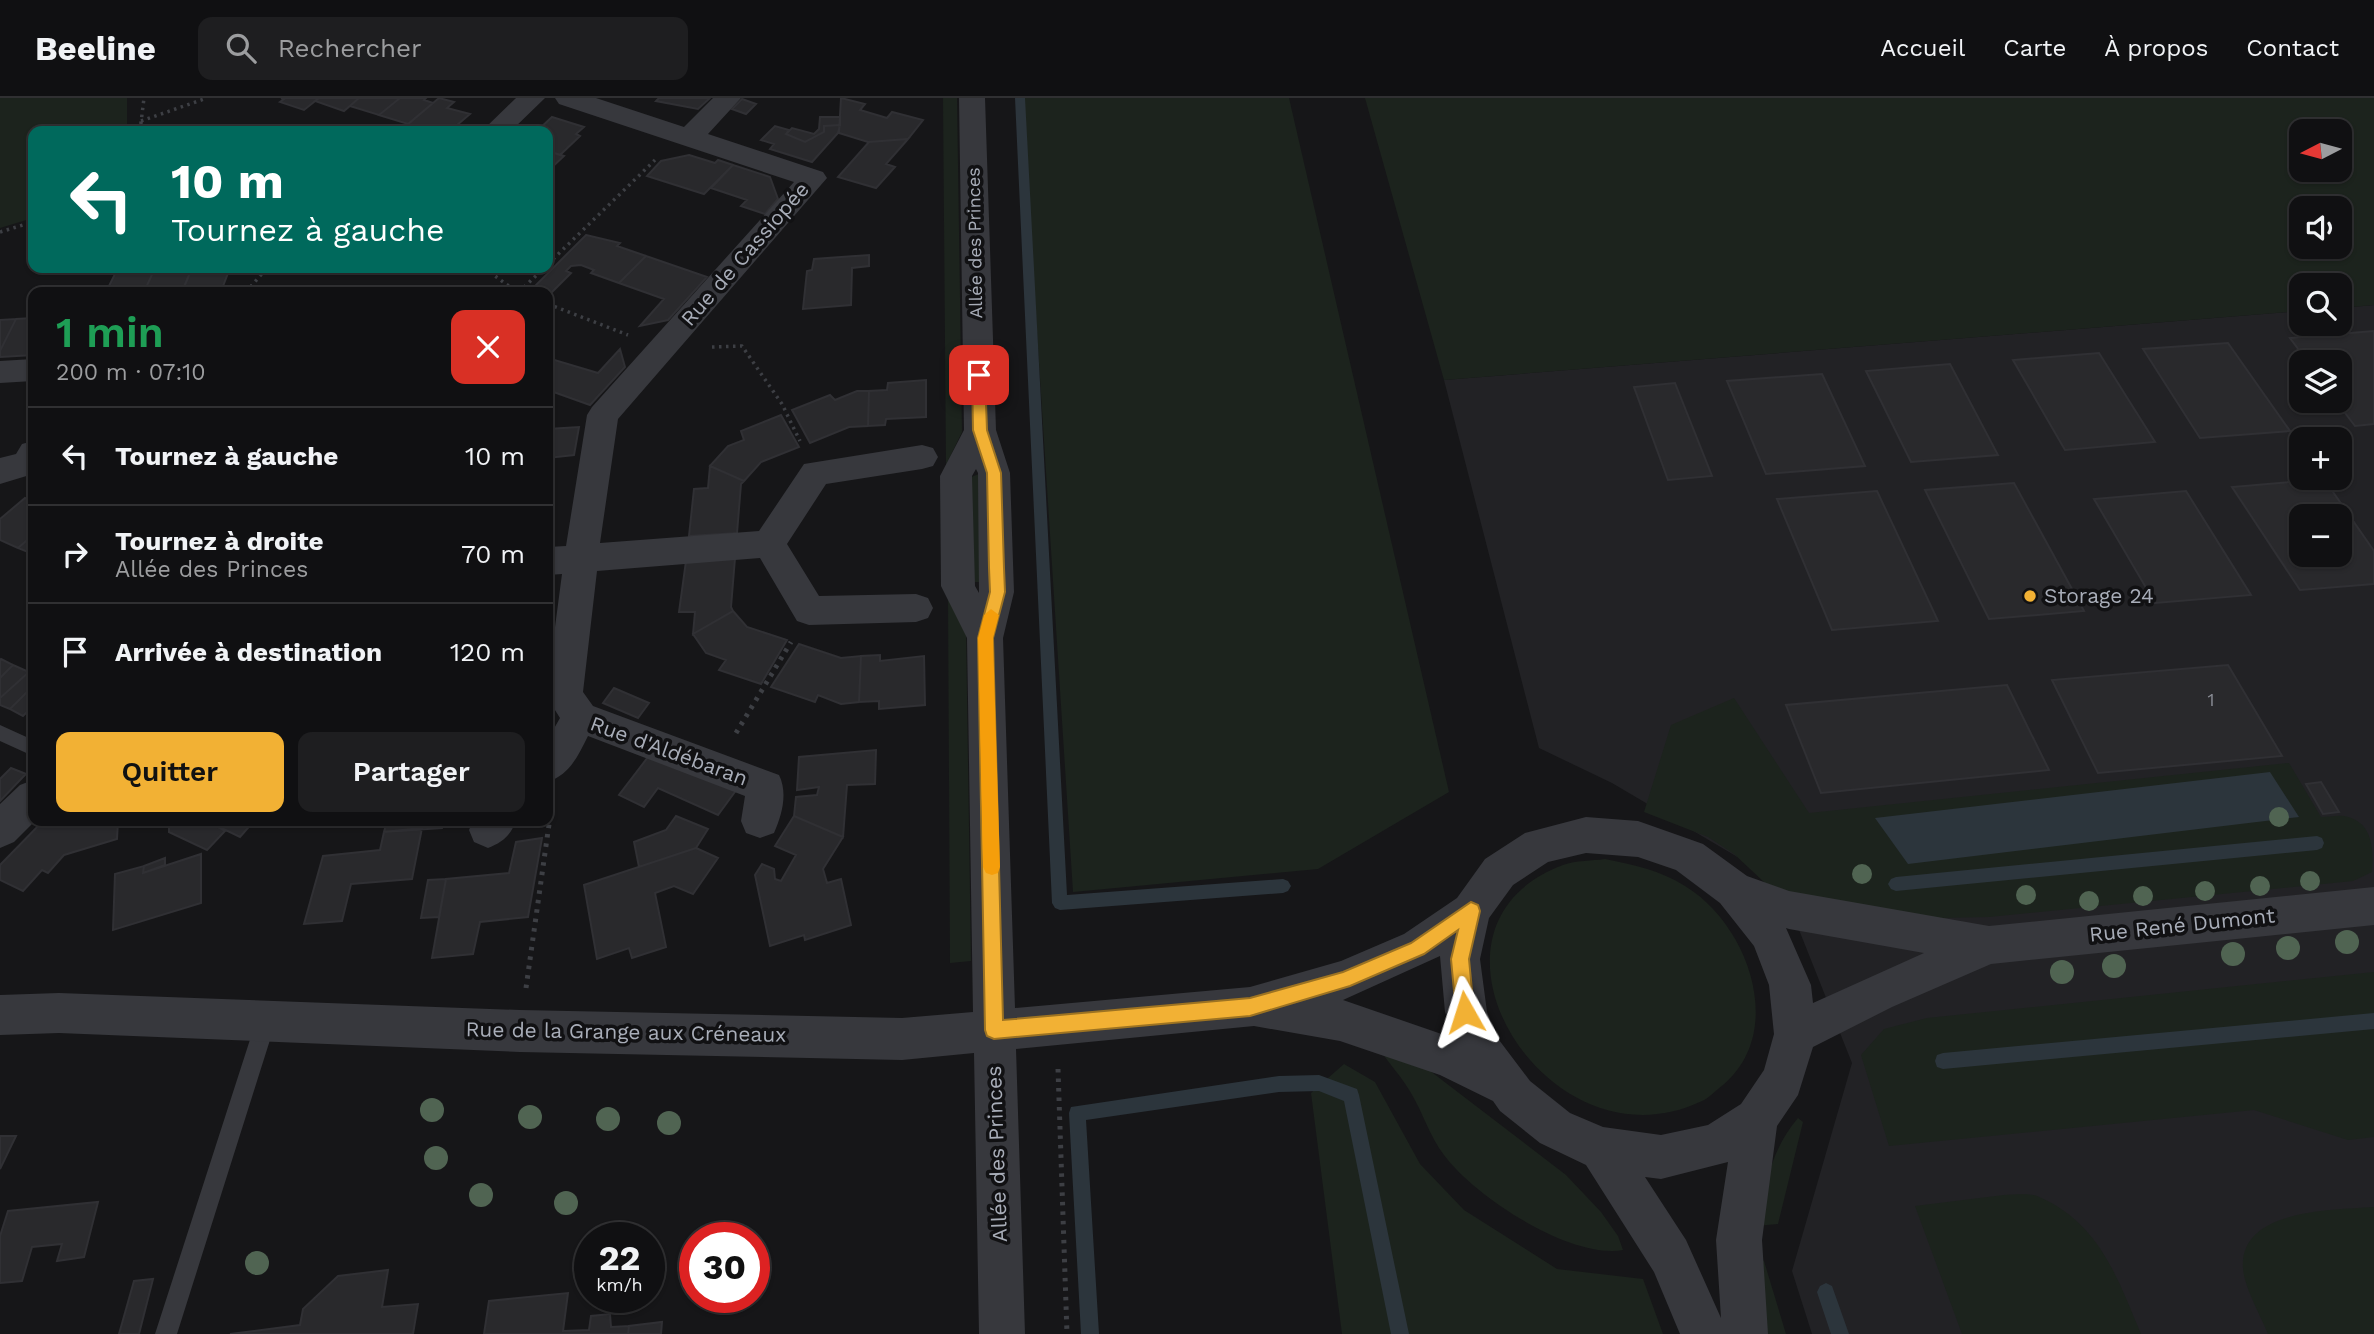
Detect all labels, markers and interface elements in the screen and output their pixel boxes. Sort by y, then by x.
search box [198,17,688,80]
text: Beeline [35,29,156,68]
icon: search [222,29,260,67]
text: Rechercher [278,33,422,63]
text: Accueil [1880,34,1965,62]
text: Carte [2003,34,2066,62]
text: À propos [2104,34,2208,62]
text: Contact [2246,34,2339,62]
north arrow [2289,119,2352,182]
map controls [2289,119,2352,567]
text: 10 m [171,152,284,210]
icon: left [56,154,147,245]
street label: Allée des Princes [963,167,986,319]
street label: Rue de Cassiopée [675,177,814,331]
button: sound [2289,196,2352,259]
text: Tournez à gauche [171,211,444,249]
button: search [2289,273,2352,336]
text: 1 min [56,308,164,357]
button: close [451,310,525,384]
pin [949,345,1009,405]
button: layers [2289,350,2352,413]
icon: arrive [960,356,998,394]
text: 200 m · 07:10 [56,359,206,386]
button: + [2289,427,2352,490]
icon: left [56,437,94,475]
text: Tournez à gauche [115,441,338,471]
text: 10 m [465,441,525,471]
button: − [2289,504,2352,567]
text: Tournez à droite [115,526,324,556]
icon: right [56,535,94,573]
text: 70 m [461,539,525,569]
text: Allée des Princes [115,556,308,583]
place label: Storage 24 [2044,583,2154,608]
marker: Storage 24 [2022,588,2038,604]
icon: arrive [56,633,94,671]
text: Arrivée à destination [115,637,382,667]
text: 120 m [450,637,525,667]
house number: 1 [2207,689,2215,710]
street label: Rue d'Aldébaran [587,710,751,791]
button: Quitter [56,732,284,812]
button: Partager [298,732,525,812]
street label: Rue René Dumont [2088,902,2276,947]
position arrow [1428,975,1502,1049]
street label: Rue de la Grange aux Créneaux [465,1016,787,1047]
street label: Allée des Princes [981,1065,1012,1243]
speed limit sign: 30 [679,1222,770,1313]
text: 22 [599,1237,640,1279]
text: km/h [596,1274,643,1295]

